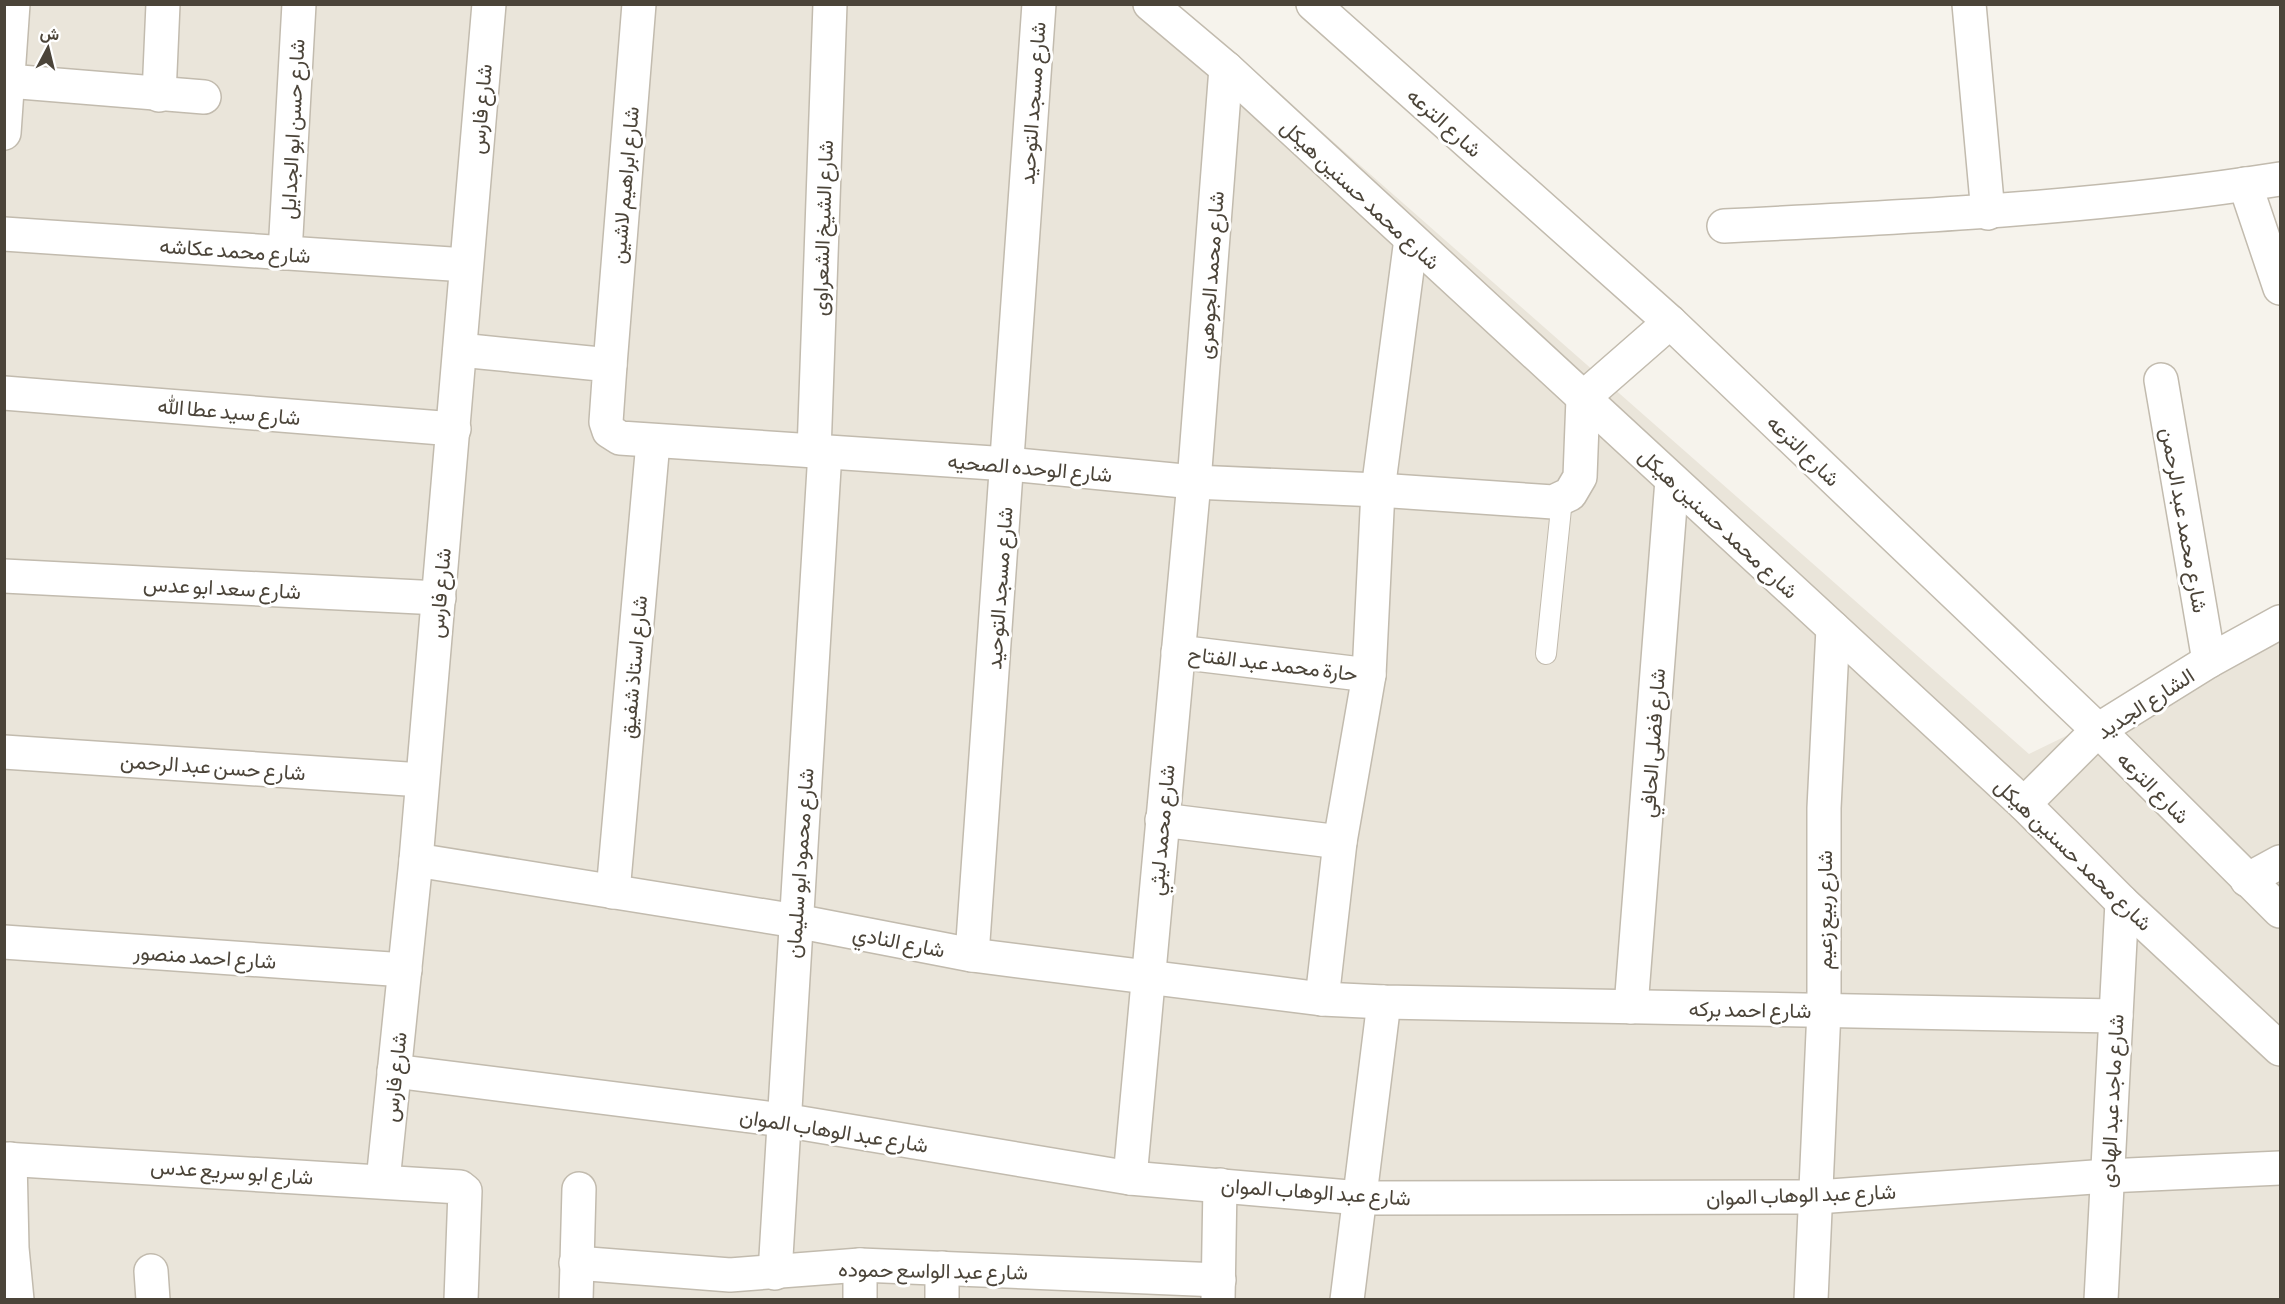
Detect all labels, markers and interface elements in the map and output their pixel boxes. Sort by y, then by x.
north arrow [18,18,78,78]
street label: شارع مسجد التوحيد [1014,21,1053,185]
text: ش [39,23,60,44]
street label: شارع حسن ابو الجدايل [275,38,312,220]
street label: شارع فارس [464,63,499,155]
street label: شارع الترعه [1401,82,1487,164]
street label: شارع ابراهيم لاشين [605,105,646,265]
street label: شارع محمد حسنين هيكل [1274,114,1446,276]
street label: شارع الشيخ الشعراوى [807,140,840,317]
street label: شارع محمد الجوهرى [1192,190,1231,360]
street label: شارع محمد عكاشه [158,233,311,270]
street label: شارع سيد عطا الله [156,393,301,432]
street label: شارع الترعه [1761,409,1845,493]
street label: شارع محمد عبد الرحمن [2154,426,2213,615]
street label: شارع محمد حسنين هيكل [1632,443,1804,605]
street label: شارع الوحده الصحيه [946,448,1113,489]
street label: شارع مسجد التوحيد [981,506,1020,670]
street label: شارع فارس [423,547,458,639]
street label: شارع سعد ابو عدس [142,571,301,606]
street label: شارع استاذ شفيق [615,594,654,740]
street label: حارة محمد عبد الفتاح [1187,641,1359,688]
street label: الشارع الجديد [2092,663,2200,746]
street label: شارع فضلى الحافي [1635,667,1675,819]
street label: شارع الترعه [2111,746,2195,830]
street label: شارع حسن عبد الرحمن [119,748,307,787]
street label: شارع محمد ليثي [1143,763,1185,897]
street label: شارع محمود ابو سليمان [780,767,821,959]
street label: شارع محمد حسنين هيكل [1988,773,2157,937]
street label: شارع ربيع زعيم [1812,850,1839,970]
street label: شارع النادي [850,920,947,968]
street label: شارع احمد منصور [132,939,277,976]
street label: شارع احمد بركه [1688,996,1812,1025]
street label: شارع ماجد عبد الهادى [2094,1014,2131,1189]
street label: شارع فارس [377,1031,414,1124]
street label: شارع عبد الوهاب الموان [738,1103,930,1160]
street label: شارع ابو سريع عدس [150,1153,314,1192]
street label: شارع عبد الوهاب الموان [1220,1172,1412,1213]
street label: شارع عبد الوهاب الموان [1705,1179,1897,1212]
street label: شارع عبد الواسع حموده [838,1256,1028,1287]

